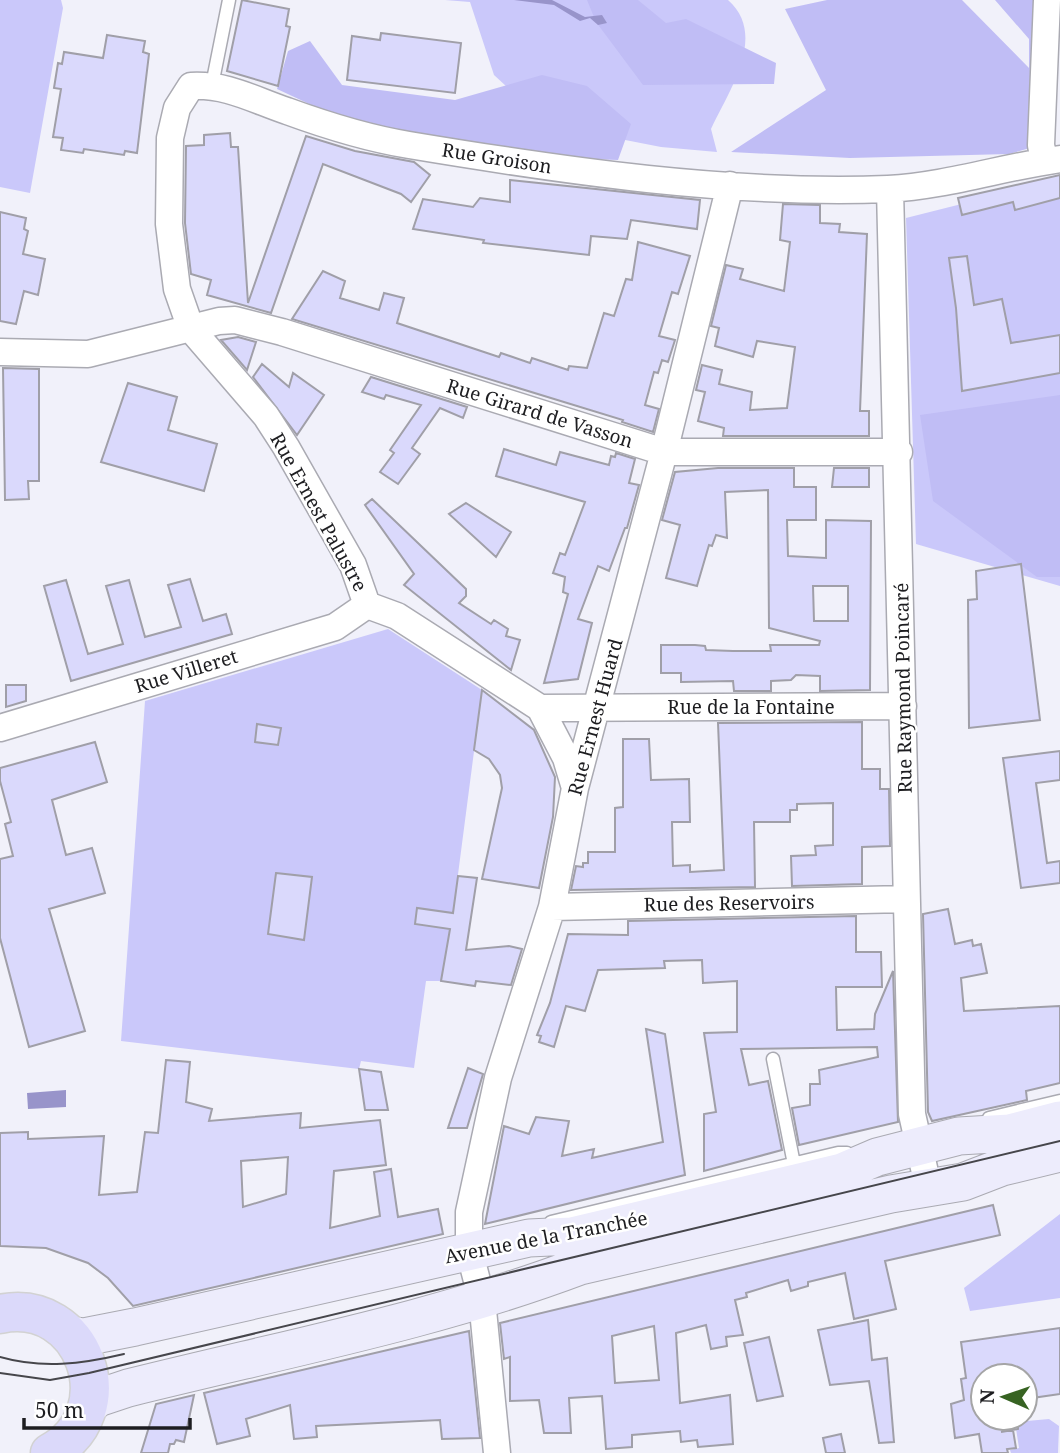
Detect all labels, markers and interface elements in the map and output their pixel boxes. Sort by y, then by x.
street label: Rue Groison [440,136,554,180]
street label: Rue Girard de Vasson [444,372,636,454]
street label: Rue Ernest Palustre [265,428,373,596]
street label: Rue Raymond Poincaré [888,582,918,794]
street label: Rue Ernest Huard [562,635,629,798]
street label: Rue Villeret [131,643,241,699]
street label: Rue de la Fontaine [667,694,835,720]
street label: Rue des Reservoirs [643,889,815,917]
street label: Avenue de la Tranchée [442,1205,650,1269]
north arrow [969,1362,1039,1432]
scale bar [24,1386,191,1430]
text: N [974,1388,1000,1404]
text: 50 m [35,1396,84,1424]

